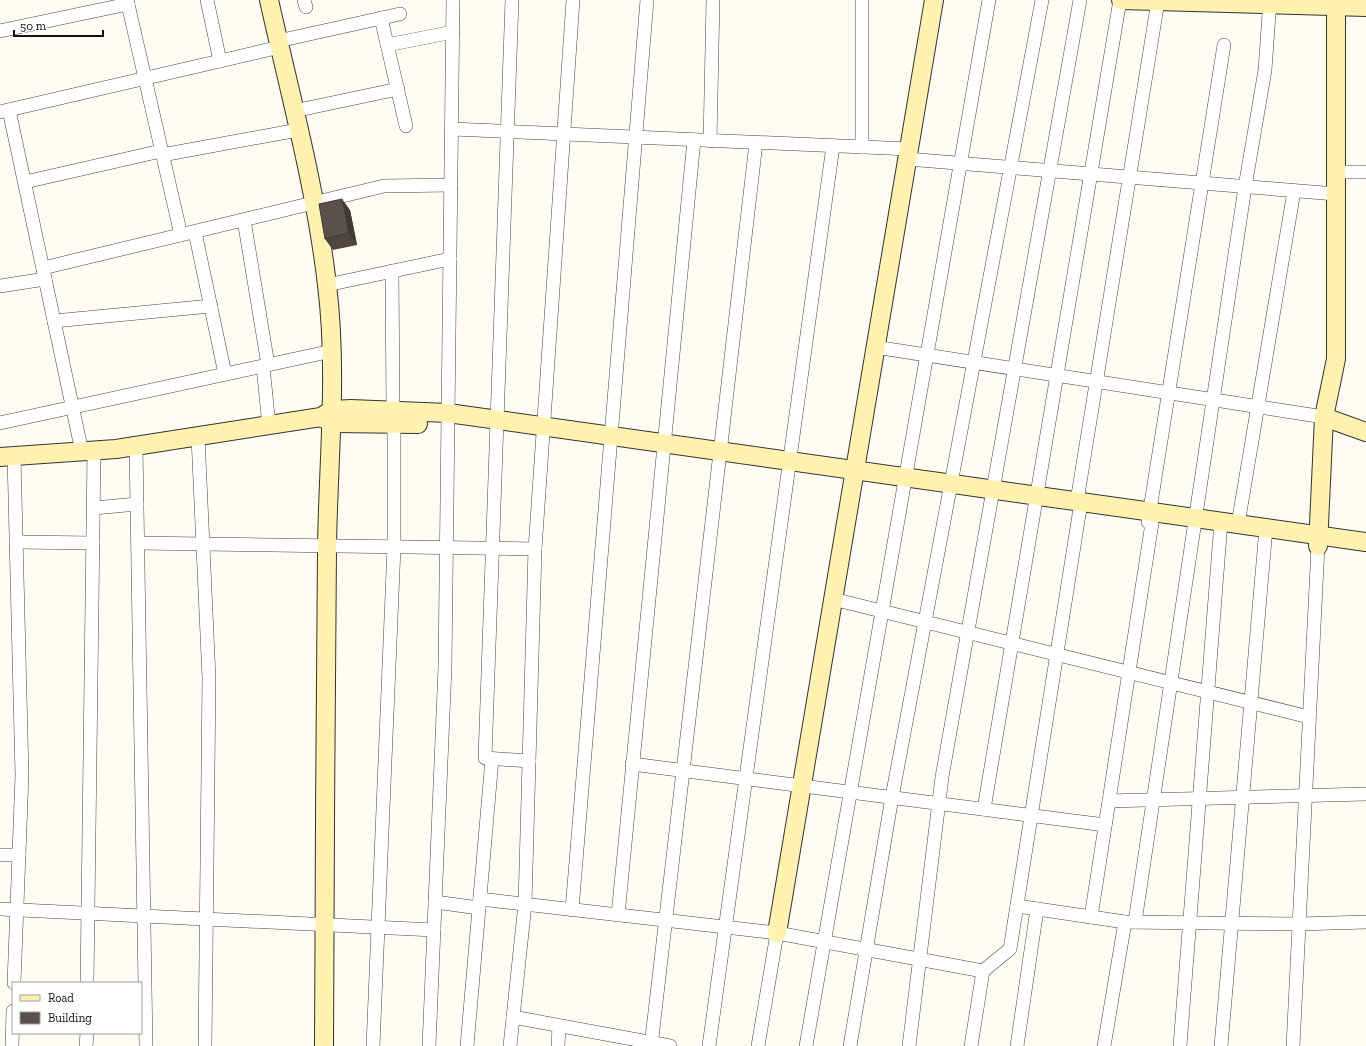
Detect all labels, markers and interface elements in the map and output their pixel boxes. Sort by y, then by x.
scale bar [14,12,103,38]
text: 50 m [20,19,47,33]
legend [12,982,142,1034]
text: Road [48,991,74,1005]
text: Building [48,1011,92,1025]

